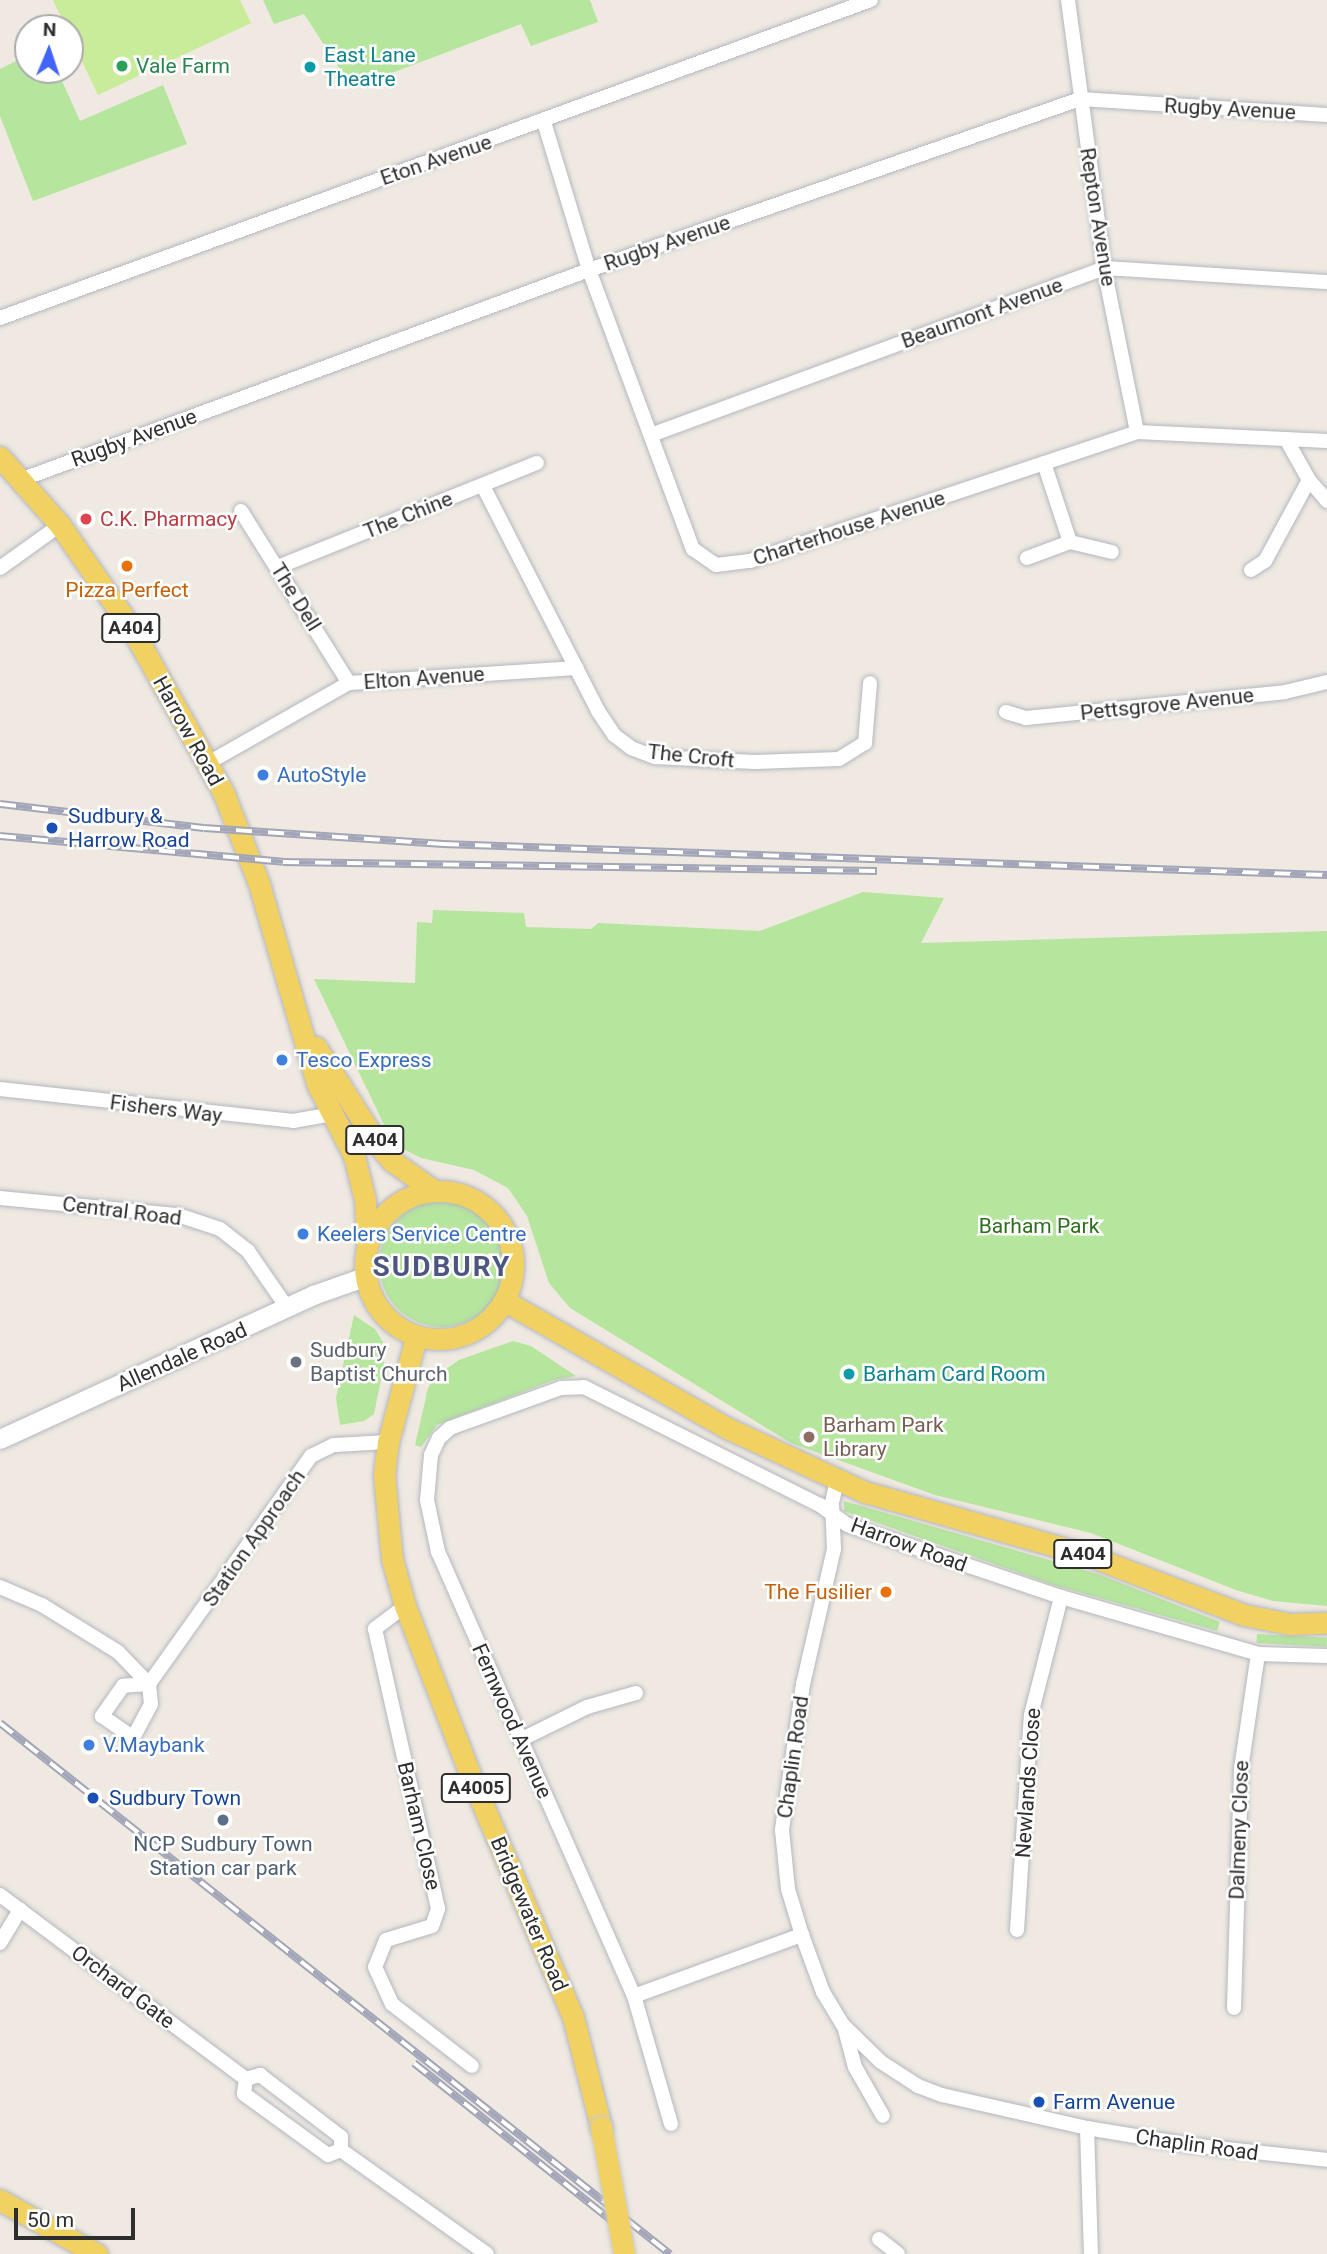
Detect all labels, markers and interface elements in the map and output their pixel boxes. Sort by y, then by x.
north arrow [14,14,84,84]
text: N [43,18,57,41]
place label: East Lane Theatre [324,42,416,92]
place label: Vale Farm [136,53,230,79]
marker: Vale Farm [114,58,130,74]
marker: East Lane Theatre [302,59,318,75]
street label: Rugby Avenue [1164,93,1296,125]
street label: Eton Avenue [377,129,495,191]
street label: Repton Avenue [1075,146,1121,288]
street label: Rugby Avenue [601,210,733,276]
street label: Beaumont Avenue [898,272,1066,354]
street label: Rugby Avenue [68,404,200,472]
street label: Charterhouse Avenue [750,485,948,571]
street label: The Chine [360,486,456,544]
place label: C.K. Pharmacy [100,506,237,532]
marker: C.K. Pharmacy [78,511,94,527]
marker: Pizza Perfect [119,558,135,574]
street label: The Dell [265,558,327,636]
place label: Pizza Perfect [65,577,189,603]
road number: A404 [101,612,161,643]
street label: Elton Avenue [363,661,485,695]
street label: Harrow Road [148,672,228,790]
street label: Pettsgrove Avenue [1079,682,1255,726]
street label: The Croft [646,739,736,773]
place label: AutoStyle [277,762,366,788]
marker: AutoStyle [255,767,271,783]
place label: Sudbury & Harrow Road [68,803,190,853]
marker: Sudbury & Harrow Road [42,818,62,838]
place label: Tesco Express [296,1047,432,1073]
marker: Tesco Express [274,1052,290,1068]
street label: Fishers Way [108,1090,224,1128]
road number: A404 [345,1124,405,1156]
street label: Central Road [61,1191,183,1231]
park label: Barham Park [979,1213,1099,1239]
place label: Keelers Service Centre [317,1221,526,1247]
marker: Keelers Service Centre [295,1226,311,1242]
district label: SUDBURY [373,1250,511,1284]
street label: Allendale Road [113,1317,251,1397]
place label: Sudbury Baptist Church [310,1337,447,1387]
marker: Sudbury Baptist Church [288,1354,304,1370]
place label: Barham Card Room [863,1361,1046,1387]
marker: Barham Card Room [841,1366,857,1382]
place label: Barham Park Library [823,1412,944,1462]
marker: Barham Park Library [801,1429,817,1445]
street label: Station Approach [197,1465,311,1611]
street label: Harrow Road [848,1512,970,1578]
road number: A404 [1053,1538,1113,1570]
place label: The Fusilier [764,1579,872,1605]
marker: The Fusilier [878,1584,894,1600]
street label: Fernwood Avenue [467,1640,557,1802]
street label: Chaplin Road [772,1694,814,1820]
street label: Newlands Close [1010,1707,1046,1859]
place label: V.Maybank [103,1732,205,1758]
marker: V.Maybank [81,1737,97,1753]
street label: Barham Close [392,1759,446,1893]
street label: Dalmeny Close [1224,1760,1254,1900]
road number: A4005 [439,1772,513,1803]
place label: Sudbury Town [109,1785,242,1811]
marker: Sudbury Town [83,1788,103,1808]
marker: NCP Sudbury Town Station car park [215,1812,231,1828]
place label: NCP Sudbury Town Station car park [133,1831,313,1881]
street label: Bridgewater Road [485,1833,573,1995]
street label: Orchard Gate [66,1940,180,2034]
place label: Farm Avenue [1053,2089,1175,2115]
marker: Farm Avenue [1031,2094,1047,2110]
street label: Chaplin Road [1134,2124,1260,2166]
scale bar [18,2194,138,2238]
text: 50 m [27,2208,74,2232]

